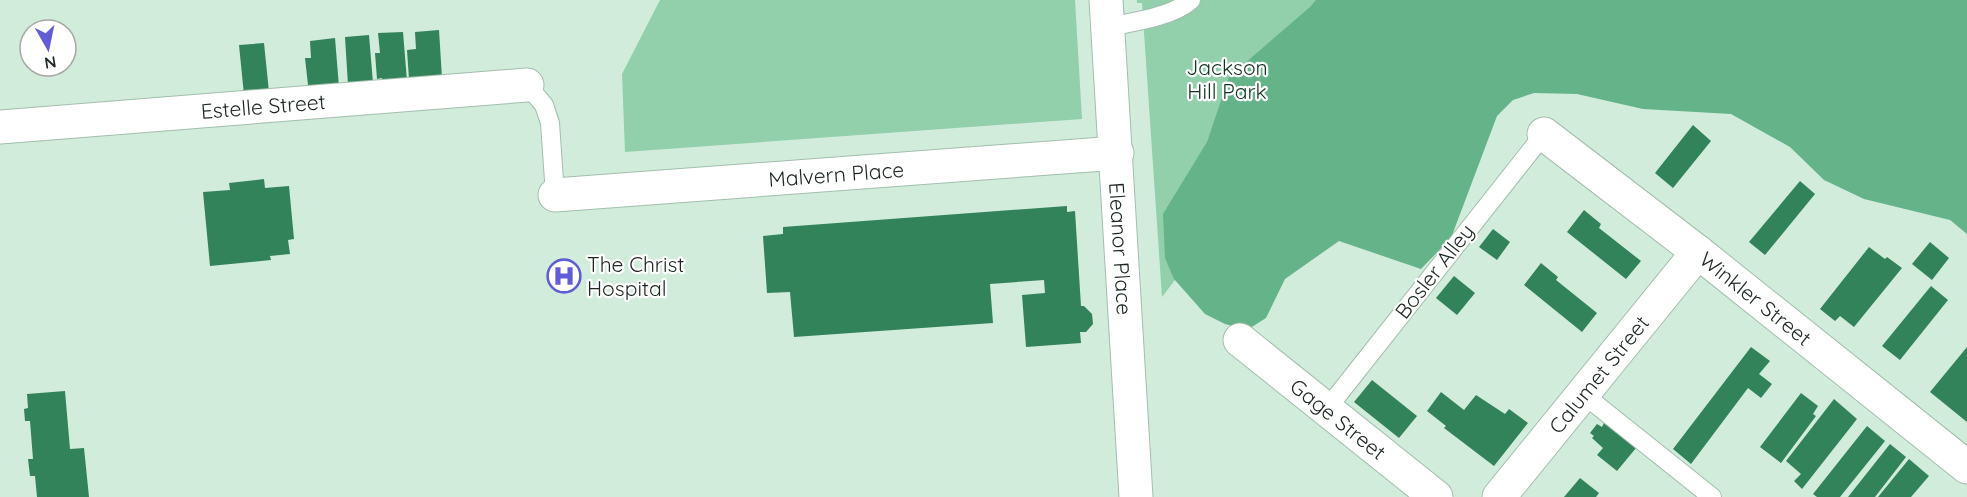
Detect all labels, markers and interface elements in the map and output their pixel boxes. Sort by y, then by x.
north arrow [18,18,78,78]
text: N [43,52,58,74]
park label: Jackson Hill Park [1186,54,1268,104]
street label: Estelle Street [200,88,327,124]
street label: Malvern Place [767,156,905,192]
street label: Eleanor Place [1104,181,1138,316]
street label: Bosler Alley [1389,218,1479,324]
street label: Winkler Street [1695,246,1817,351]
place label: The Christ Hospital [587,251,684,301]
hospital icon: The Christ Hospital [546,258,582,294]
street label: Calumet Street [1543,310,1654,439]
street label: Gage Street [1285,373,1391,465]

